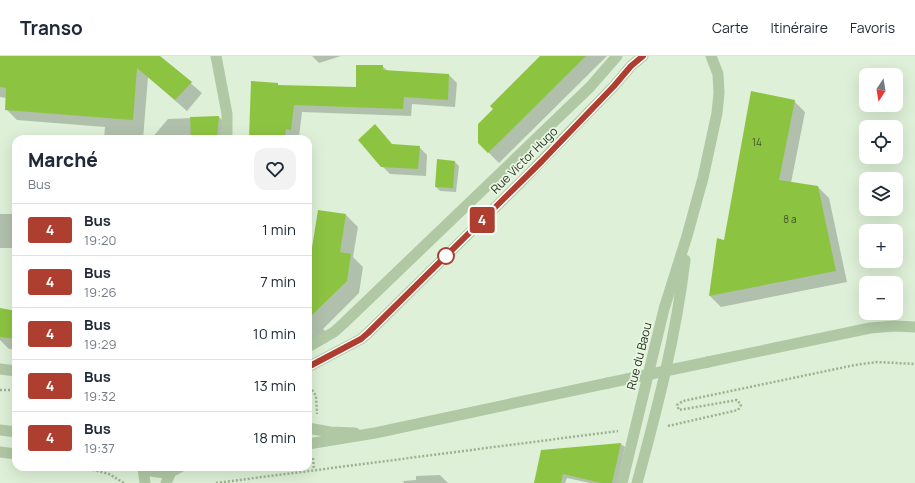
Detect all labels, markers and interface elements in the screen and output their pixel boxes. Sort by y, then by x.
text: Transo [20,15,83,41]
text: Carte [712,18,748,37]
text: Itinéraire [770,18,828,37]
text: Favoris [850,18,895,37]
north arrow [859,68,903,112]
map controls [859,68,903,320]
button: locate [859,120,903,164]
street label: Rue Victor Hugo [487,123,561,197]
house number: 14 [752,135,762,149]
text: Marché [28,147,98,173]
button: heart [254,148,296,190]
button: layers [859,172,903,216]
text: Bus [28,175,51,193]
line badge: 4 [469,207,495,233]
text: Bus [84,210,111,231]
text: 4 [478,210,486,229]
house number: 8 a [783,212,797,226]
text: 1 min [262,219,296,240]
text: 4 [46,220,54,239]
button: + [859,224,903,268]
text: 19:20 [84,231,116,249]
unlabelled marker [437,247,455,265]
text: Bus [84,262,111,283]
text: 7 min [260,271,296,292]
text: 4 [46,272,54,291]
button: − [859,276,903,320]
text: 19:26 [84,283,117,301]
text: Bus [84,314,111,335]
street label: Rue du Baou [622,320,656,392]
text: 10 min [253,323,296,344]
text: 4 [46,324,54,343]
text: 19:29 [84,335,117,353]
text: Bus [84,366,111,387]
text: 13 min [254,375,296,396]
text: 4 [46,376,54,395]
text: 19:32 [84,387,116,405]
text: Bus [84,418,111,439]
text: 18 min [253,427,296,448]
text: 4 [46,428,54,447]
text: 19:37 [84,439,115,457]

